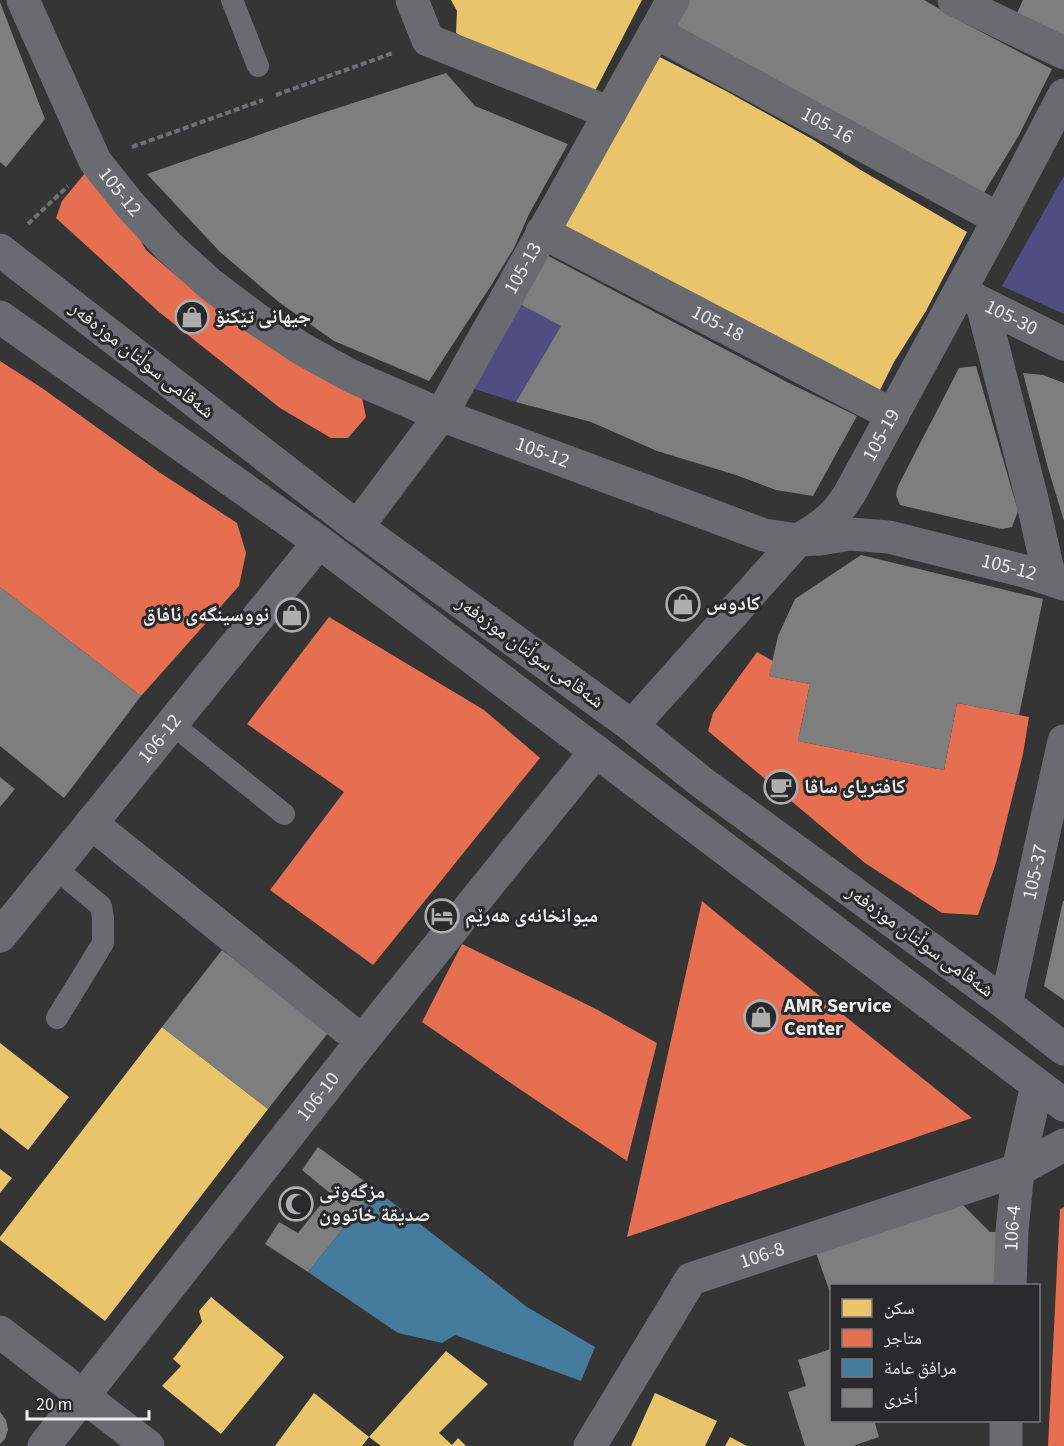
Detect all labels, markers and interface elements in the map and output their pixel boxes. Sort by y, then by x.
street label: 105-16 [796,100,859,151]
street label: 105-12 [91,161,148,223]
street label: 105-13 [497,237,549,300]
street label: 105-30 [980,293,1042,343]
street label: شەقامی سوڵتان موزەفەر [63,294,220,425]
street label: 105-18 [686,298,749,349]
shop icon: جیهانی تێکنۆ [174,299,210,335]
place label: جیهانی تێکنۆ [215,303,311,331]
street label: 105-19 [856,404,907,467]
street label: 105-12 [511,430,574,476]
street label: 105-12 [978,547,1040,588]
shop icon: کادوس [665,586,701,622]
street label: شەقامی سوڵتان موزەفەر [449,588,610,715]
place label: کادوس [706,590,761,618]
shop icon: نووسینگەی ئافاق [274,597,310,633]
place label: نووسینگەی ئافاق [143,601,269,629]
street label: 106-12 [131,708,188,769]
cafe icon: کافتریای ساڤا [763,769,799,805]
place label: کافتریای ساڤا [804,773,906,801]
street label: 105-37 [1015,842,1055,903]
street label: شەقامی سوڵتان موزەفەر [839,877,1000,1004]
hotel icon: میوانخانەی هەرێم [424,898,460,934]
place label: میوانخانەی هەرێم [465,902,598,930]
place label: AMR Service Center [783,992,892,1043]
shop icon: AMR Service Center [743,999,779,1035]
street label: 106-10 [290,1066,347,1127]
place label: مزگەوتی صديقة خاتوون [319,1178,430,1229]
mosque icon: مزگەوتی صديقة خاتوون [278,1186,314,1222]
street label: 106-4 [997,1204,1028,1252]
street label: 106-8 [736,1235,788,1276]
legend [830,1284,1040,1422]
text: سكن [884,1296,915,1321]
text: متاجر [883,1326,922,1351]
text: مرافق عامة [884,1356,956,1381]
scale bar [27,1383,148,1421]
text: أخرى [884,1386,918,1411]
text: 20 m [36,1392,72,1417]

